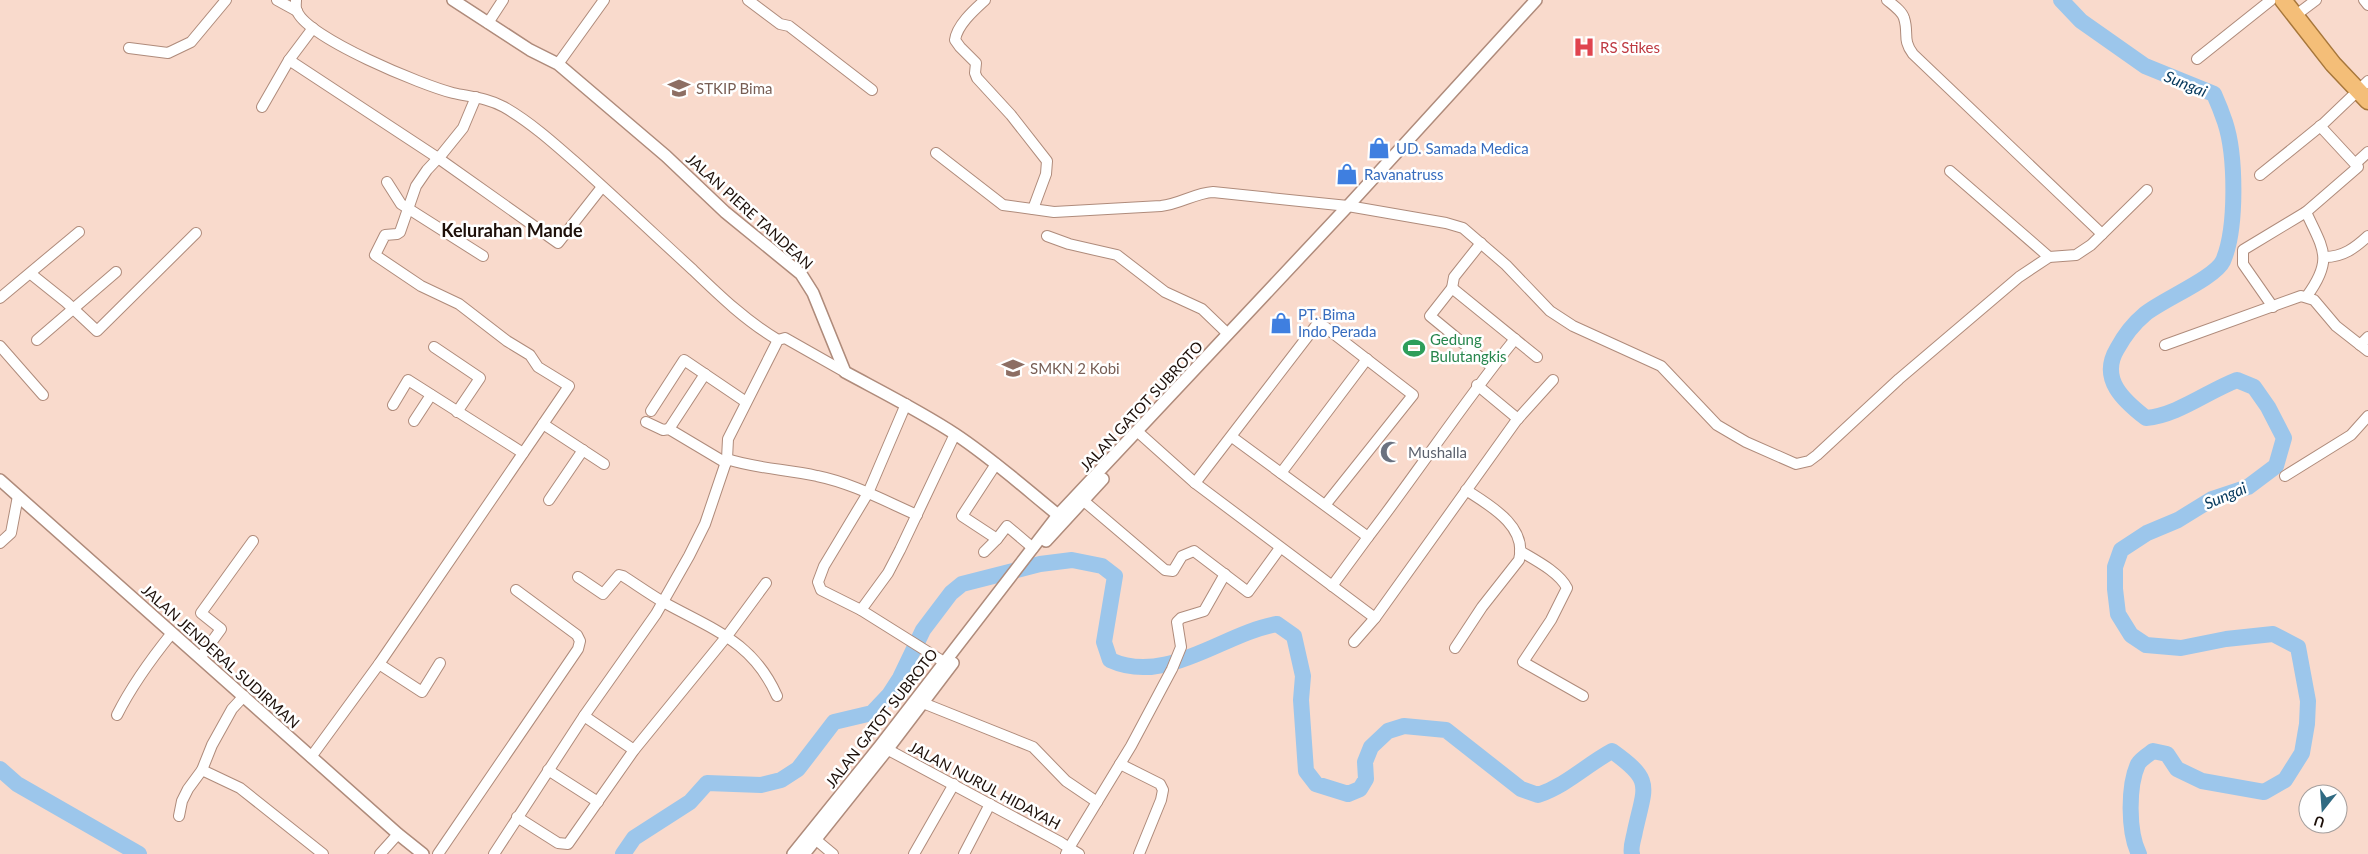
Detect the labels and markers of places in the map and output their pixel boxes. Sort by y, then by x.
hospital icon: RS Stikes [1571,34,1597,60]
place label: RS Stikes [1600,38,1660,56]
school or university icon: STKIP Bima [666,75,692,101]
place label: STKIP Bima [696,79,773,97]
shop icon: UD. Samada Medica [1366,135,1392,161]
place label: UD. Samada Medica [1396,139,1529,157]
shop icon: Ravanatruss [1334,161,1360,187]
place label: Ravanatruss [1364,165,1444,183]
place label: PT. Bima Indo Perada [1298,305,1376,340]
shop icon: PT. Bima Indo Perada [1268,310,1294,336]
place label: Gedung Bulutangkis [1430,330,1507,365]
sports icon: Gedung Bulutangkis [1401,335,1427,361]
school or university icon: SMKN 2 Kobi [1000,355,1026,381]
place label: SMKN 2 Kobi [1030,359,1120,377]
mosque icon: Mushalla [1378,439,1404,465]
place label: Mushalla [1408,443,1467,461]

